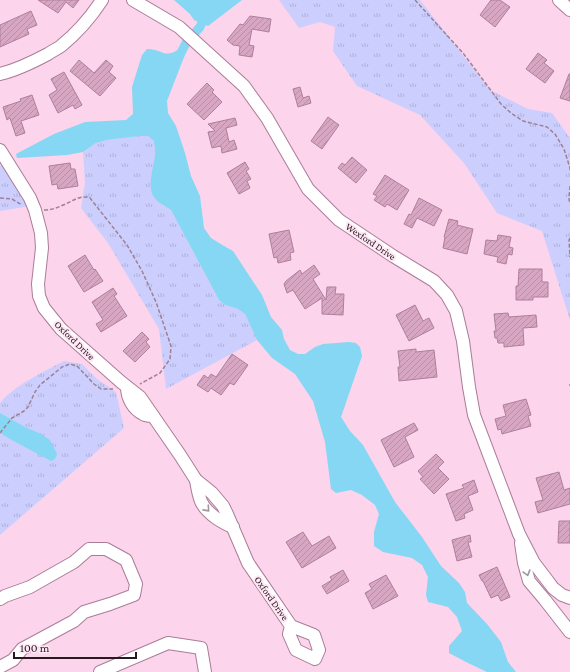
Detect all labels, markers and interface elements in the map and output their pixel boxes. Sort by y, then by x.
street label: Wexford Drive [344,221,398,262]
street label: Oxford Drive [52,319,97,363]
one-way arrow [202,504,209,512]
one-way arrow [522,569,531,576]
street label: Oxford Drive [252,574,291,623]
scale bar [14,634,136,660]
text: 100 m [20,641,50,655]

